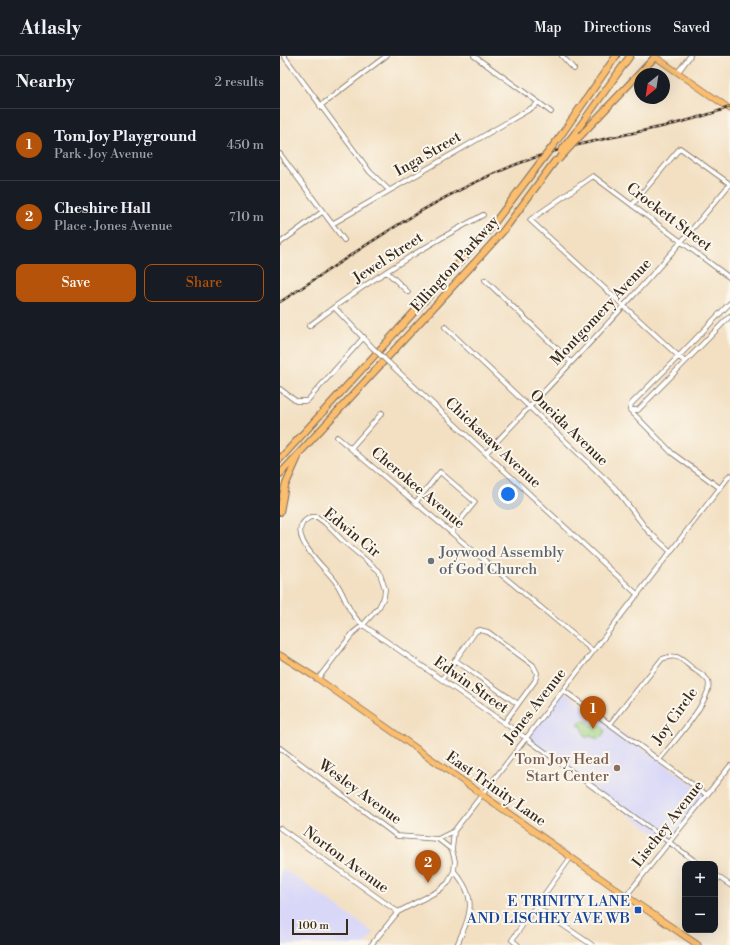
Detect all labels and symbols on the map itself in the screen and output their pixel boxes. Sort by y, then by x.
north arrow [634,68,670,104]
street label: Inga Street [391,127,465,181]
street label: Crockett Street [622,179,716,256]
street label: Ellington Parkway [407,211,504,316]
street label: Jewel Street [348,228,427,288]
street label: Montgomery Avenue [546,254,656,370]
street label: Oneida Avenue [526,386,612,470]
street label: Chickasaw Avenue [441,394,545,492]
street label: Cherokee Avenue [367,443,469,533]
your location [498,484,518,504]
street label: Edwin Cir [320,504,385,562]
place label: Joywood Assembly of God Church [438,543,565,579]
marker: Joywood Assembly of God Church [426,556,436,566]
street label: Edwin Street [430,652,513,718]
street label: Jones Avenue [499,665,570,748]
street label: Joy Circle [647,684,702,749]
pin: 1 [580,696,606,729]
street label: East Trinity Lane [442,747,550,831]
place label: Tom Joy Head Start Center [515,750,610,786]
street label: Wesley Avenue [314,755,405,829]
marker: Tom Joy Head Start Center [612,763,622,773]
street label: Lischey Avenue [628,777,708,871]
street label: Norton Avenue [299,823,393,897]
pin: 2 [415,850,441,883]
place label: E TRINITY LANE AND LISCHEY AVE WB [466,892,630,928]
marker: E TRINITY LANE AND LISCHEY AVE WB [633,905,643,915]
scale bar [292,917,348,936]

